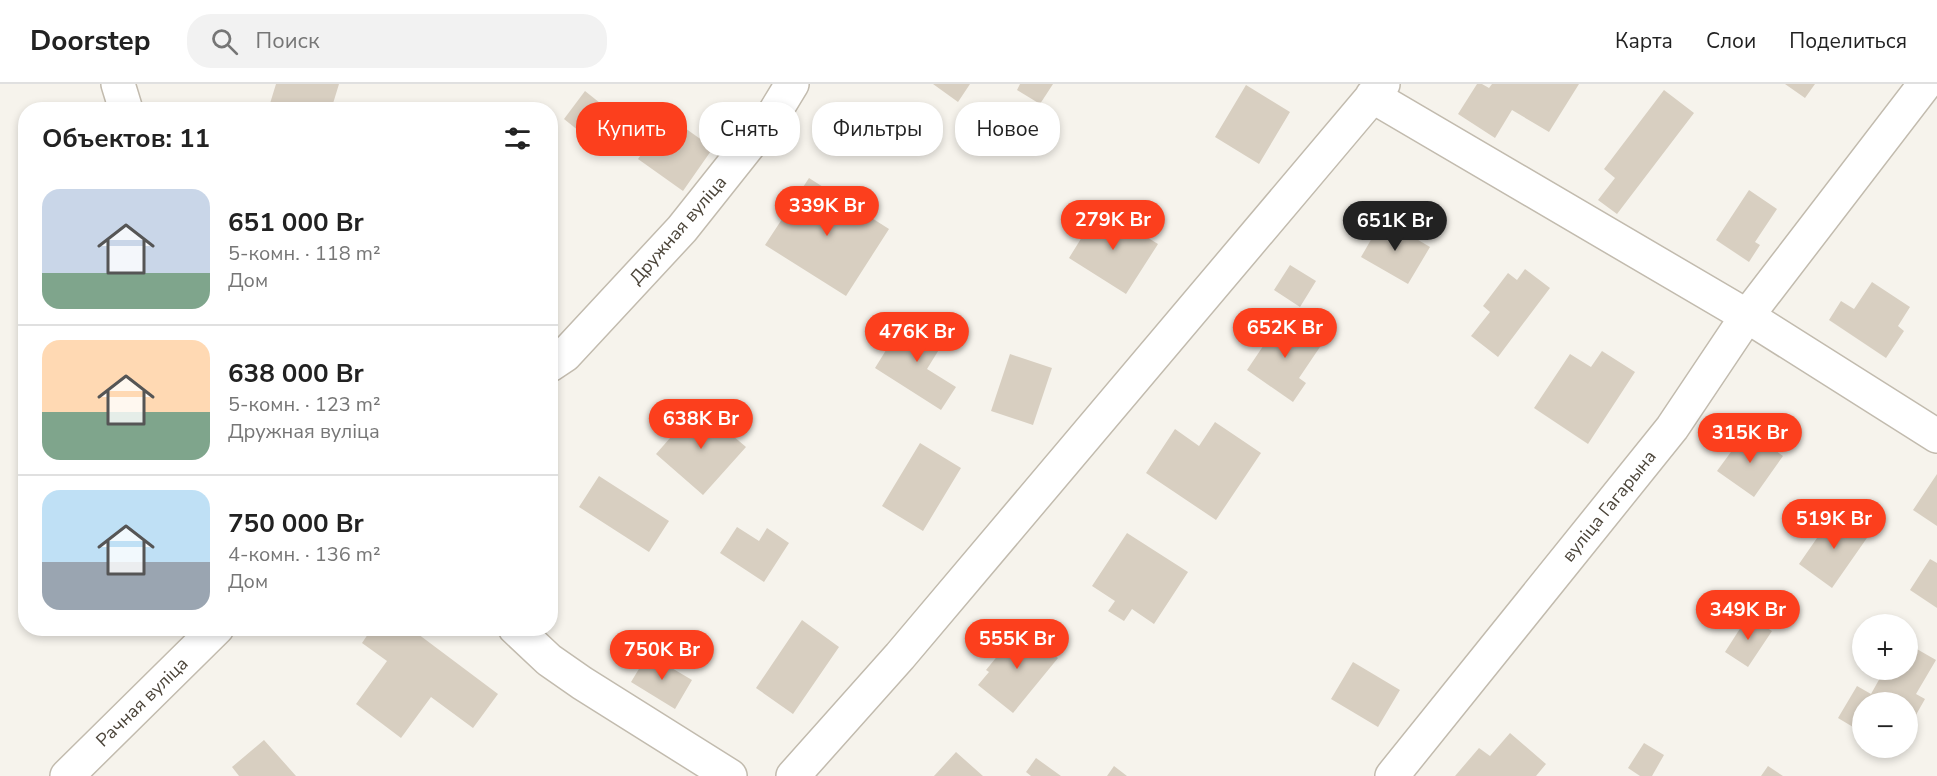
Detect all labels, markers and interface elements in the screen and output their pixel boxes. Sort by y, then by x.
search box [187,14,607,68]
text: Doorstep [30,22,151,60]
icon: search [208,25,241,58]
text: Поиск [256,26,319,56]
text: Карта [1615,27,1673,55]
text: Слои [1706,27,1756,55]
text: Поделиться [1789,27,1907,55]
chip: Купить [576,102,687,156]
chip: Снять [699,102,800,156]
chip: Фильтры [812,102,943,156]
chip: Новое [955,102,1060,156]
text: Объектов: 11 [42,121,210,156]
icon: filters [501,122,534,155]
street label: Дружная вуліца [624,171,732,289]
pin: 339K Br [772,186,882,237]
text: 339K Br [789,192,865,219]
pin: 279K Br [1058,200,1168,251]
pin: 651K Br [1340,201,1450,252]
text: 651 000 Br [228,205,364,240]
text: 279K Br [1075,206,1151,233]
text: 651K Br [1357,207,1433,234]
icon: home [90,213,162,285]
text: 5-комн. · 118 m² [228,240,381,267]
text: Дом [228,267,268,294]
pin: 652K Br [1230,308,1340,359]
pin: 476K Br [862,312,972,363]
text: 652K Br [1247,314,1323,341]
text: 476K Br [879,318,955,345]
text: 638 000 Br [228,356,364,391]
icon: home [90,364,162,436]
text: 5-комн. · 123 m² [228,391,381,418]
pin: 638K Br [646,399,756,450]
text: 638K Br [663,405,739,432]
pin: 315K Br [1695,413,1805,464]
text: Дружная вуліца [228,418,380,445]
text: 315K Br [1712,419,1788,446]
street label: вуліца Гагарына [1557,445,1661,567]
pin: 519K Br [1779,499,1889,550]
text: 519K Br [1796,505,1872,532]
text: 750 000 Br [228,506,364,541]
icon: home [90,514,162,586]
text: 4-комн. · 136 m² [228,541,381,568]
text: Дом [228,568,268,595]
pin: 349K Br [1693,590,1803,641]
text: 349K Br [1710,596,1786,623]
map controls [1852,614,1918,758]
button: + [1852,614,1918,680]
pin: 555K Br [962,619,1072,670]
text: 555K Br [979,625,1055,652]
pin: 750K Br [607,630,717,681]
text: 750K Br [624,636,700,663]
street label: Рачная вуліца [91,652,193,752]
button: − [1852,692,1918,758]

